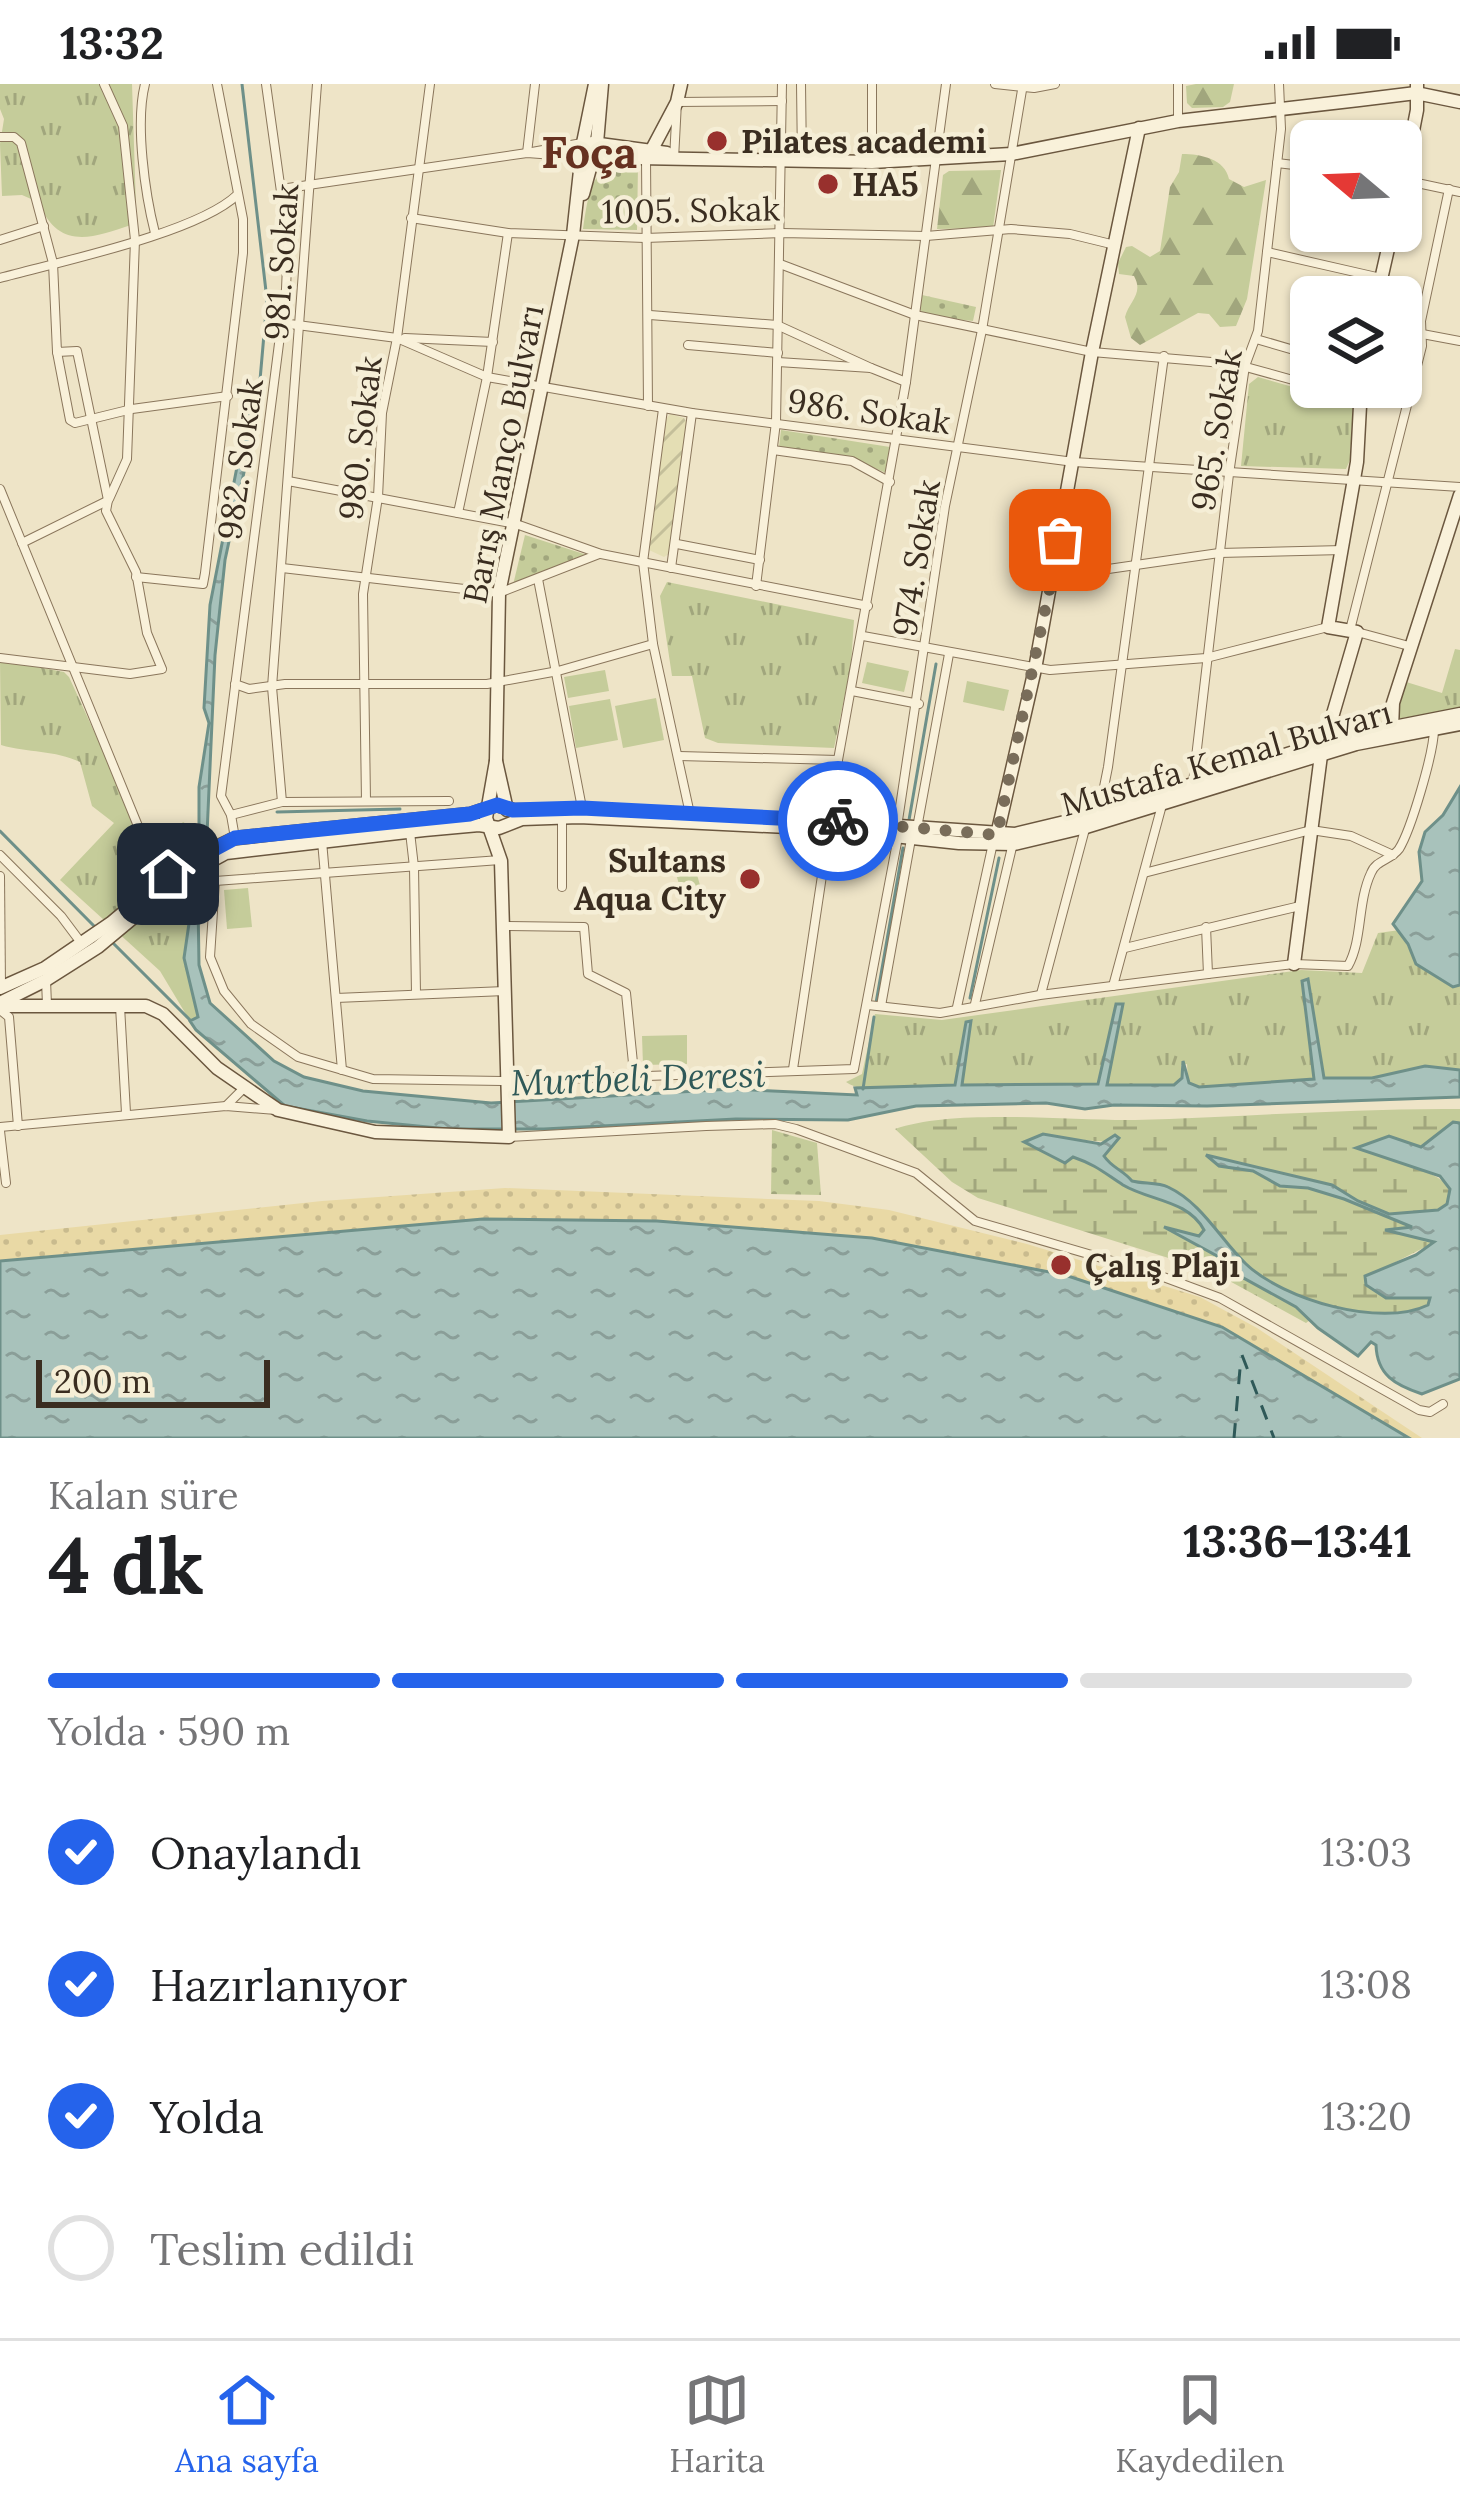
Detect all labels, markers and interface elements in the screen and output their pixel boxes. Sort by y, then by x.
text: 13:32 [60,14,164,71]
place label: Pilates academi [741,120,987,162]
north arrow [1290,120,1422,252]
map controls [1290,120,1422,408]
district label: Foça [541,123,637,180]
marker: Pilates academi [704,128,730,154]
place label: HA5 [852,163,919,205]
marker: HA5 [815,171,841,197]
street label: 981. Sokak [255,182,307,342]
street label: 1005. Sokak [602,187,781,233]
button: layers [1290,276,1422,408]
street label: Barış Manço Bulvarı [453,301,553,607]
street label: 965. Sokak [1181,346,1251,514]
street label: 980. Sokak [329,353,391,522]
street label: 982. Sokak [208,375,272,542]
street label: 986. Sokak [785,379,953,443]
street label: 974. Sokak [883,476,949,639]
pin [1009,489,1111,591]
icon: bag [1027,507,1093,573]
street label: Mustafa Kemal Bulvarı [1056,691,1396,825]
courier [778,761,898,881]
icon: bike [805,788,871,854]
pin [117,823,219,925]
place label: Sultans Aqua City [574,839,727,919]
icon: home [135,841,201,907]
marker: Sultans Aqua City [737,866,763,892]
water label: Murtbeli Deresi [510,1051,766,1105]
place label: Çalış Plajı [1085,1244,1240,1286]
marker: Çalış Plajı [1048,1252,1074,1278]
scale bar [36,1354,270,1407]
text: 200 m [54,1360,151,1402]
text: Kalan süre [48,1470,239,1520]
text: 13:36–13:41 [1183,1512,1412,1569]
text: 4 dk [48,1515,204,1614]
text: Yolda · 590 m [48,1706,290,1756]
icon: check [48,1819,114,1885]
text: Onaylandı [150,1824,362,1881]
text: 13:03 [1320,1827,1412,1877]
icon: check [48,1951,114,2017]
text: Hazırlanıyor [150,1956,407,2013]
text: 13:08 [1320,1959,1412,2009]
icon: check [48,2083,114,2149]
text: Yolda [150,2088,264,2145]
text: 13:20 [1321,2091,1412,2141]
text: Teslim edildi [150,2220,414,2277]
tab: Ana sayfa [175,2367,319,2481]
tab: Harita [669,2367,765,2481]
tab: Kaydedilen [1115,2367,1285,2481]

